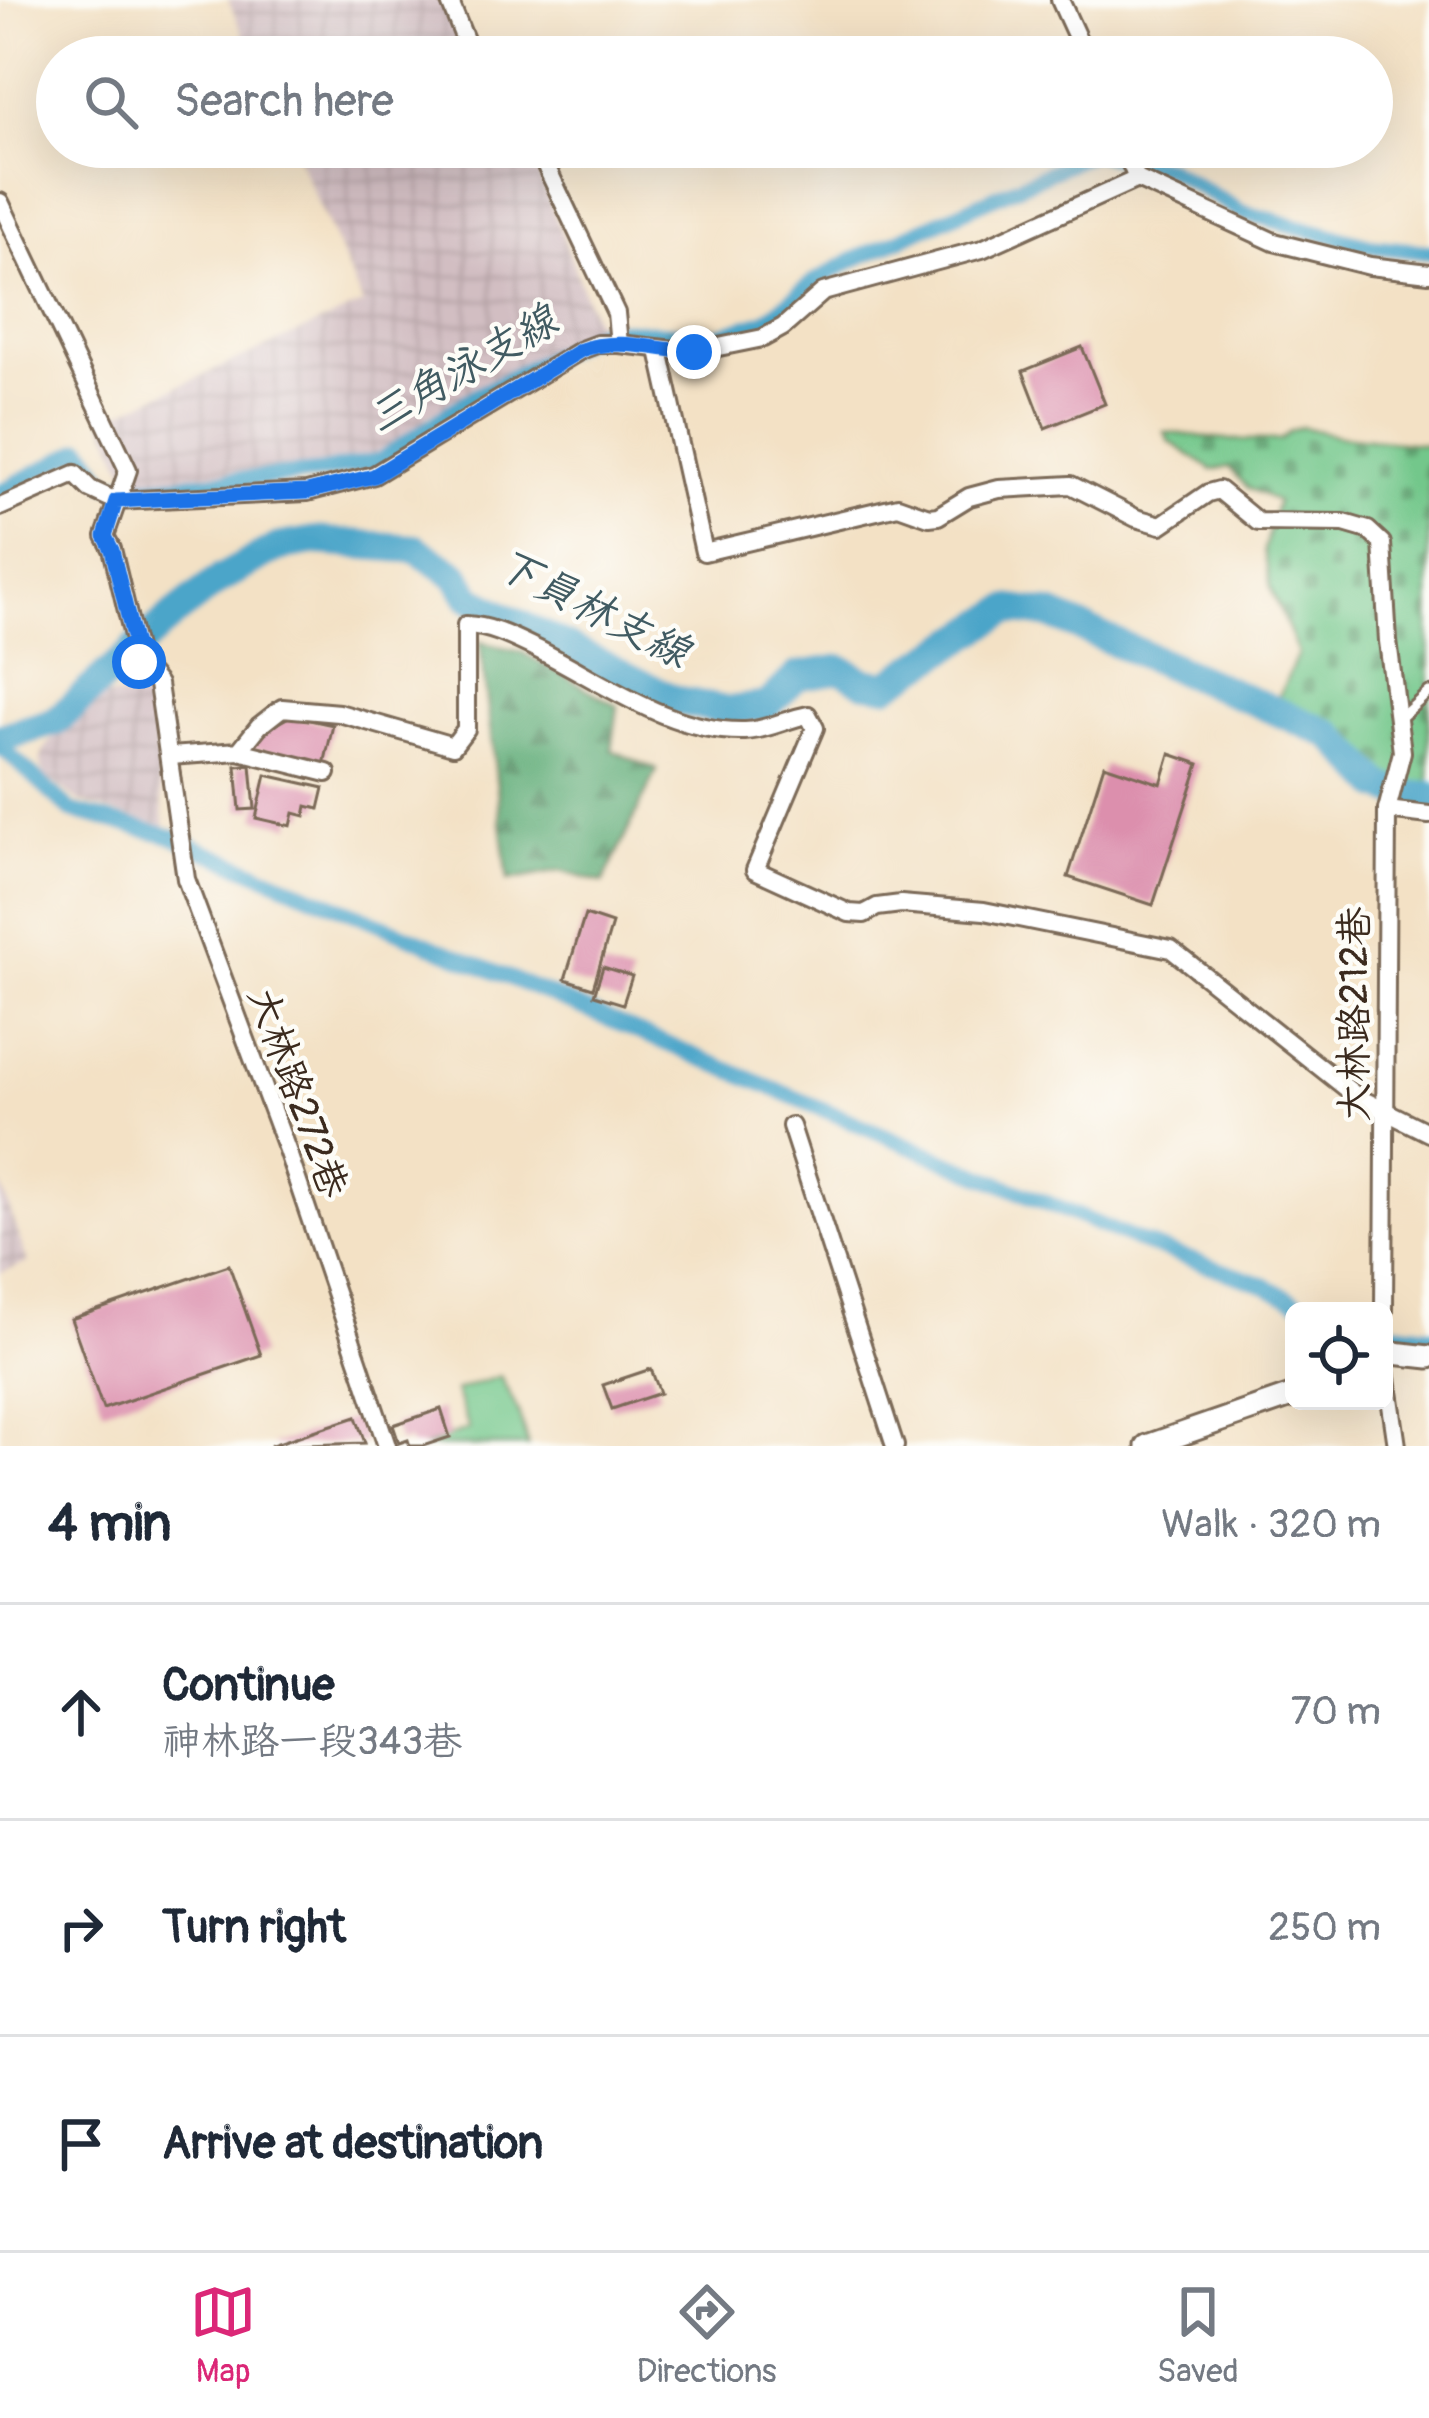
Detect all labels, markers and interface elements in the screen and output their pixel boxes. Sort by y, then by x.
search box [36,36,1393,168]
icon: search [78,69,144,135]
text: Search here [174,74,394,130]
water label: 三角泳支線 [359,294,569,445]
route end [667,325,721,379]
water label: 下員林支線 [488,538,700,681]
route start [112,635,166,689]
street label: 大林路212巷 [1330,907,1379,1121]
street label: 大林路272巷 [237,981,358,1204]
map controls [1285,1302,1393,1410]
button: locate [1285,1302,1393,1410]
text: 4 min [48,1492,171,1556]
text: Walk · 320 m [1161,1500,1381,1549]
text: Continue [162,1658,335,1714]
icon: ahead [48,1679,114,1745]
text: 70 m [1291,1687,1381,1736]
text: 神林路一段343巷 [162,1717,462,1766]
icon: right [48,1895,114,1961]
text: Turn right [162,1900,346,1956]
text: 250 m [1268,1903,1381,1952]
icon: arrive [48,2111,114,2177]
text: Arrive at destination [162,2116,543,2172]
tab: Map [190,2279,256,2392]
tab: Directions [637,2279,777,2392]
tab: Saved [1157,2279,1239,2392]

